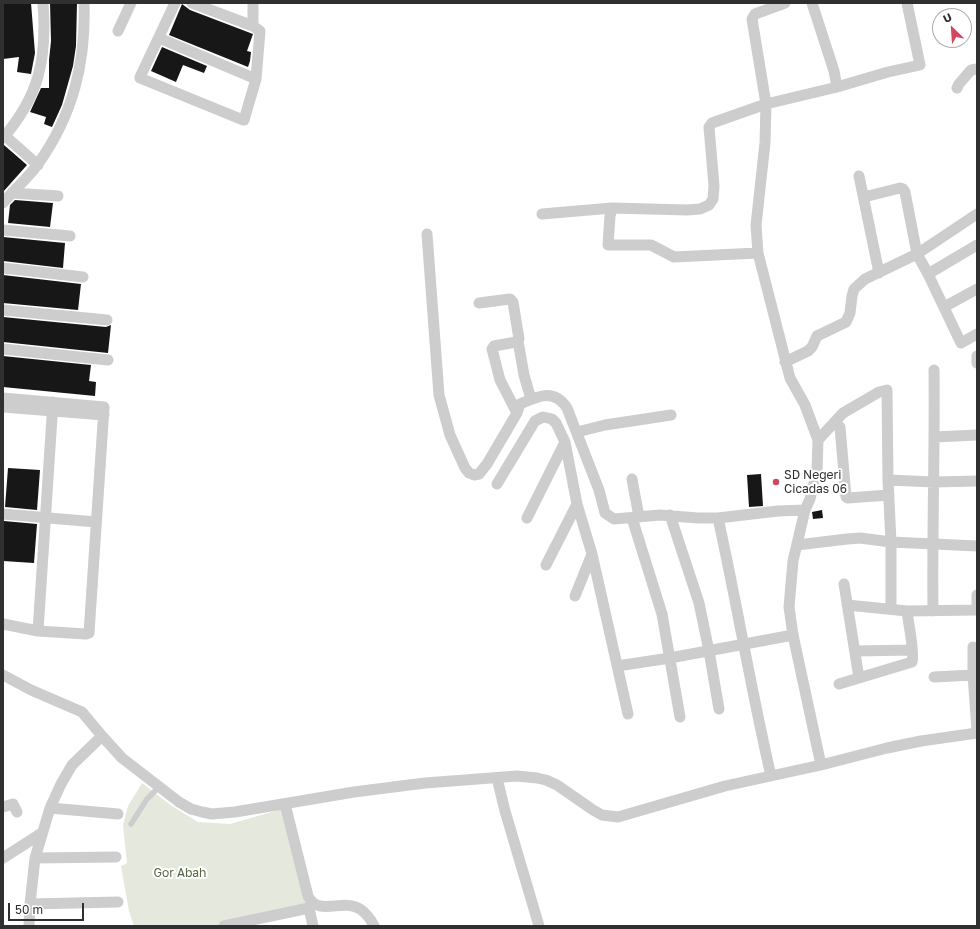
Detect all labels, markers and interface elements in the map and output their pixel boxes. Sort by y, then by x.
north arrow [932,8,972,48]
text: U [941,10,954,25]
place label: SD Negeri Cicadas 06 [784,468,847,496]
marker: SD Negeri Cicadas 06 [771,477,781,487]
park label: Gor Abah [154,866,206,880]
scale bar [10,895,86,921]
text: 50 m [15,902,43,917]

